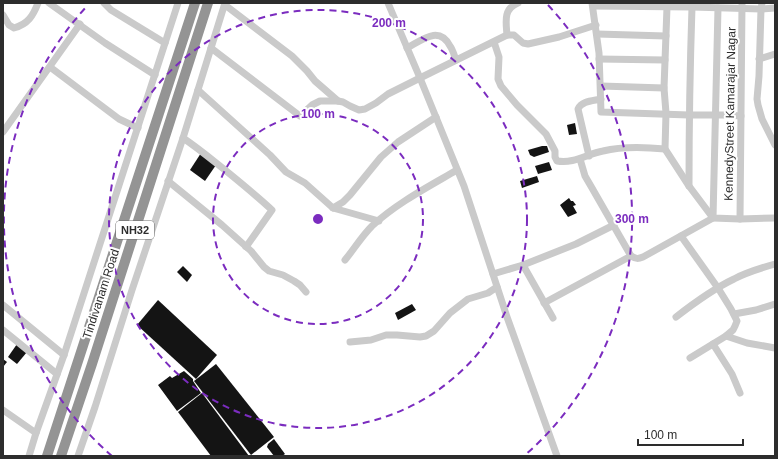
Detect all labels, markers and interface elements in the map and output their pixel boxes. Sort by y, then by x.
text: 200 m [372,16,406,30]
street label: KennedyStreet Kamarajar Nagar [721,27,739,201]
text: 100 m [301,107,335,121]
centre of rings [311,212,325,226]
text: 300 m [615,212,649,226]
road number: NH32 [116,221,154,239]
street label: Tindivanam Road [80,247,122,341]
scale bar [638,421,743,447]
text: 100 m [644,428,677,442]

